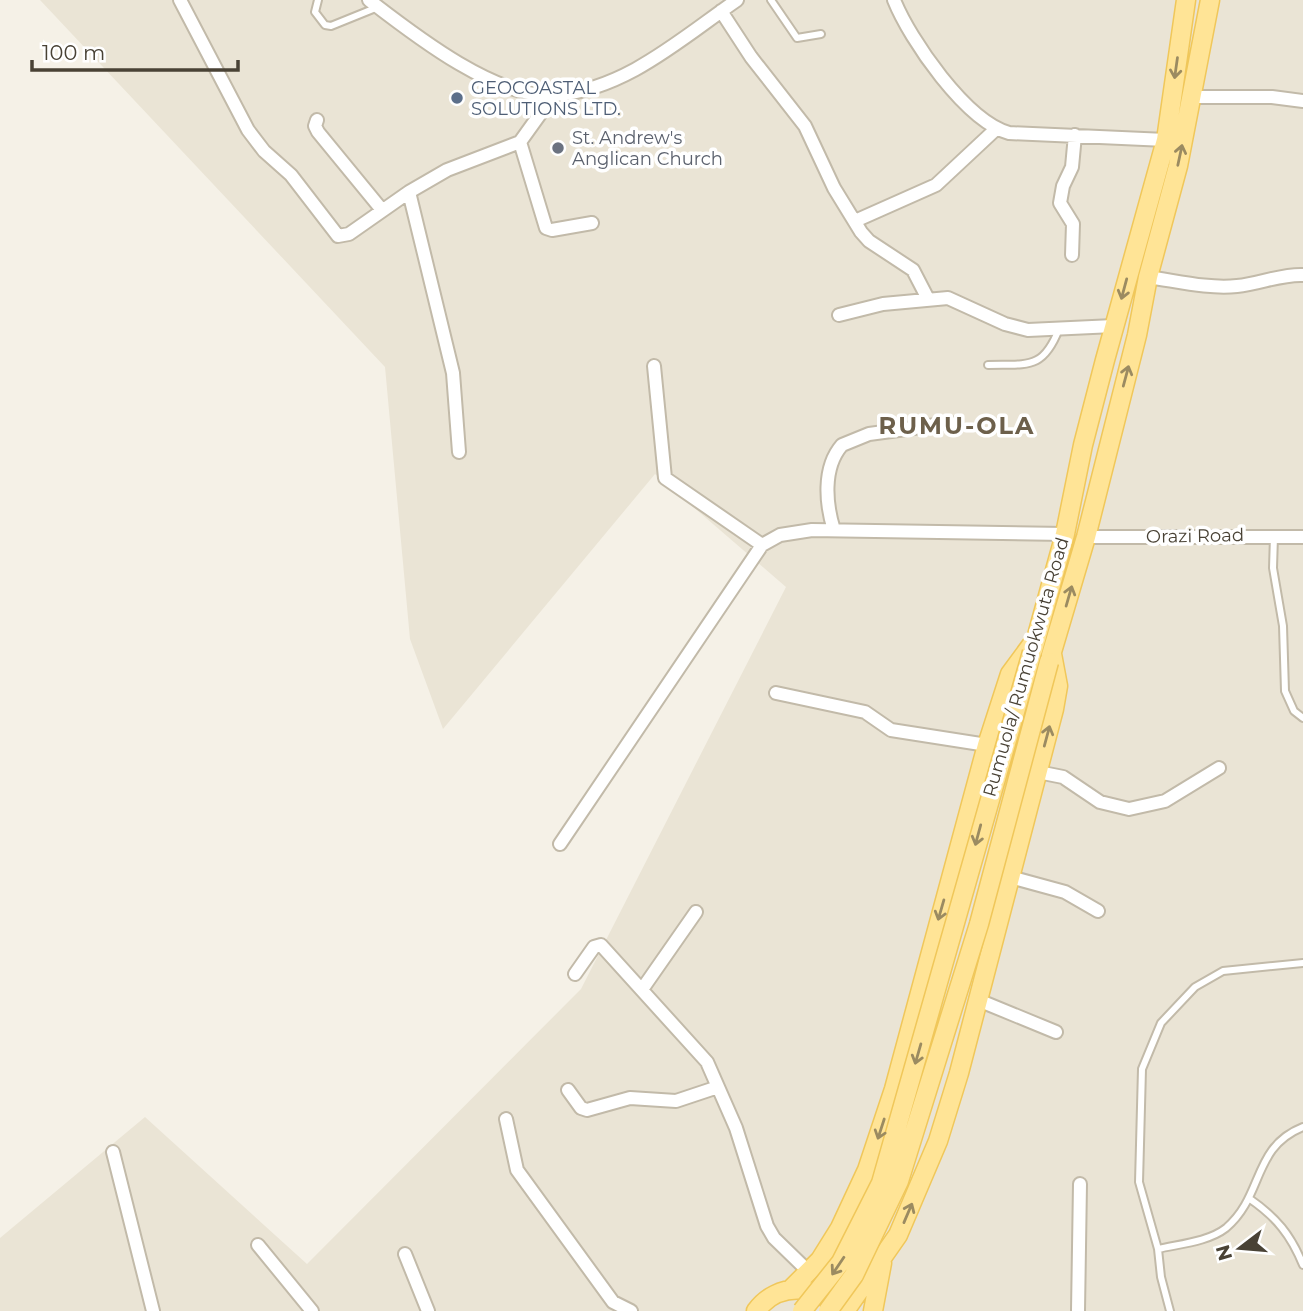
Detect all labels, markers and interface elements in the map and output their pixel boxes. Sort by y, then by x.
scale bar [32,28,238,72]
text: 100 m [42,40,105,65]
one-way arrow [1169,56,1182,78]
place label: GEOCOASTAL SOLUTIONS LTD. [471,77,621,120]
marker: GEOCOASTAL SOLUTIONS LTD. [449,90,465,106]
place label: St. Andrew's Anglican Church [572,127,723,170]
marker: St. Andrew's Anglican Church [550,140,566,156]
one-way arrow [1174,144,1187,167]
one-way arrow [1117,277,1130,299]
one-way arrow [1121,365,1134,387]
district label: RUMU-OLA [879,411,1035,440]
street label: Orazi Road [1146,524,1244,548]
street label: Rumuola/ Rumuokwuta Road [978,535,1074,799]
one-way arrow [1063,585,1076,607]
one-way arrow [1041,726,1054,748]
one-way arrow [971,824,984,846]
one-way arrow [934,899,947,921]
one-way arrow [911,1043,924,1065]
one-way arrow [873,1118,886,1140]
one-way arrow [902,1202,915,1224]
north arrow [1205,1213,1275,1283]
text: N [1211,1242,1237,1263]
one-way arrow [830,1255,844,1275]

